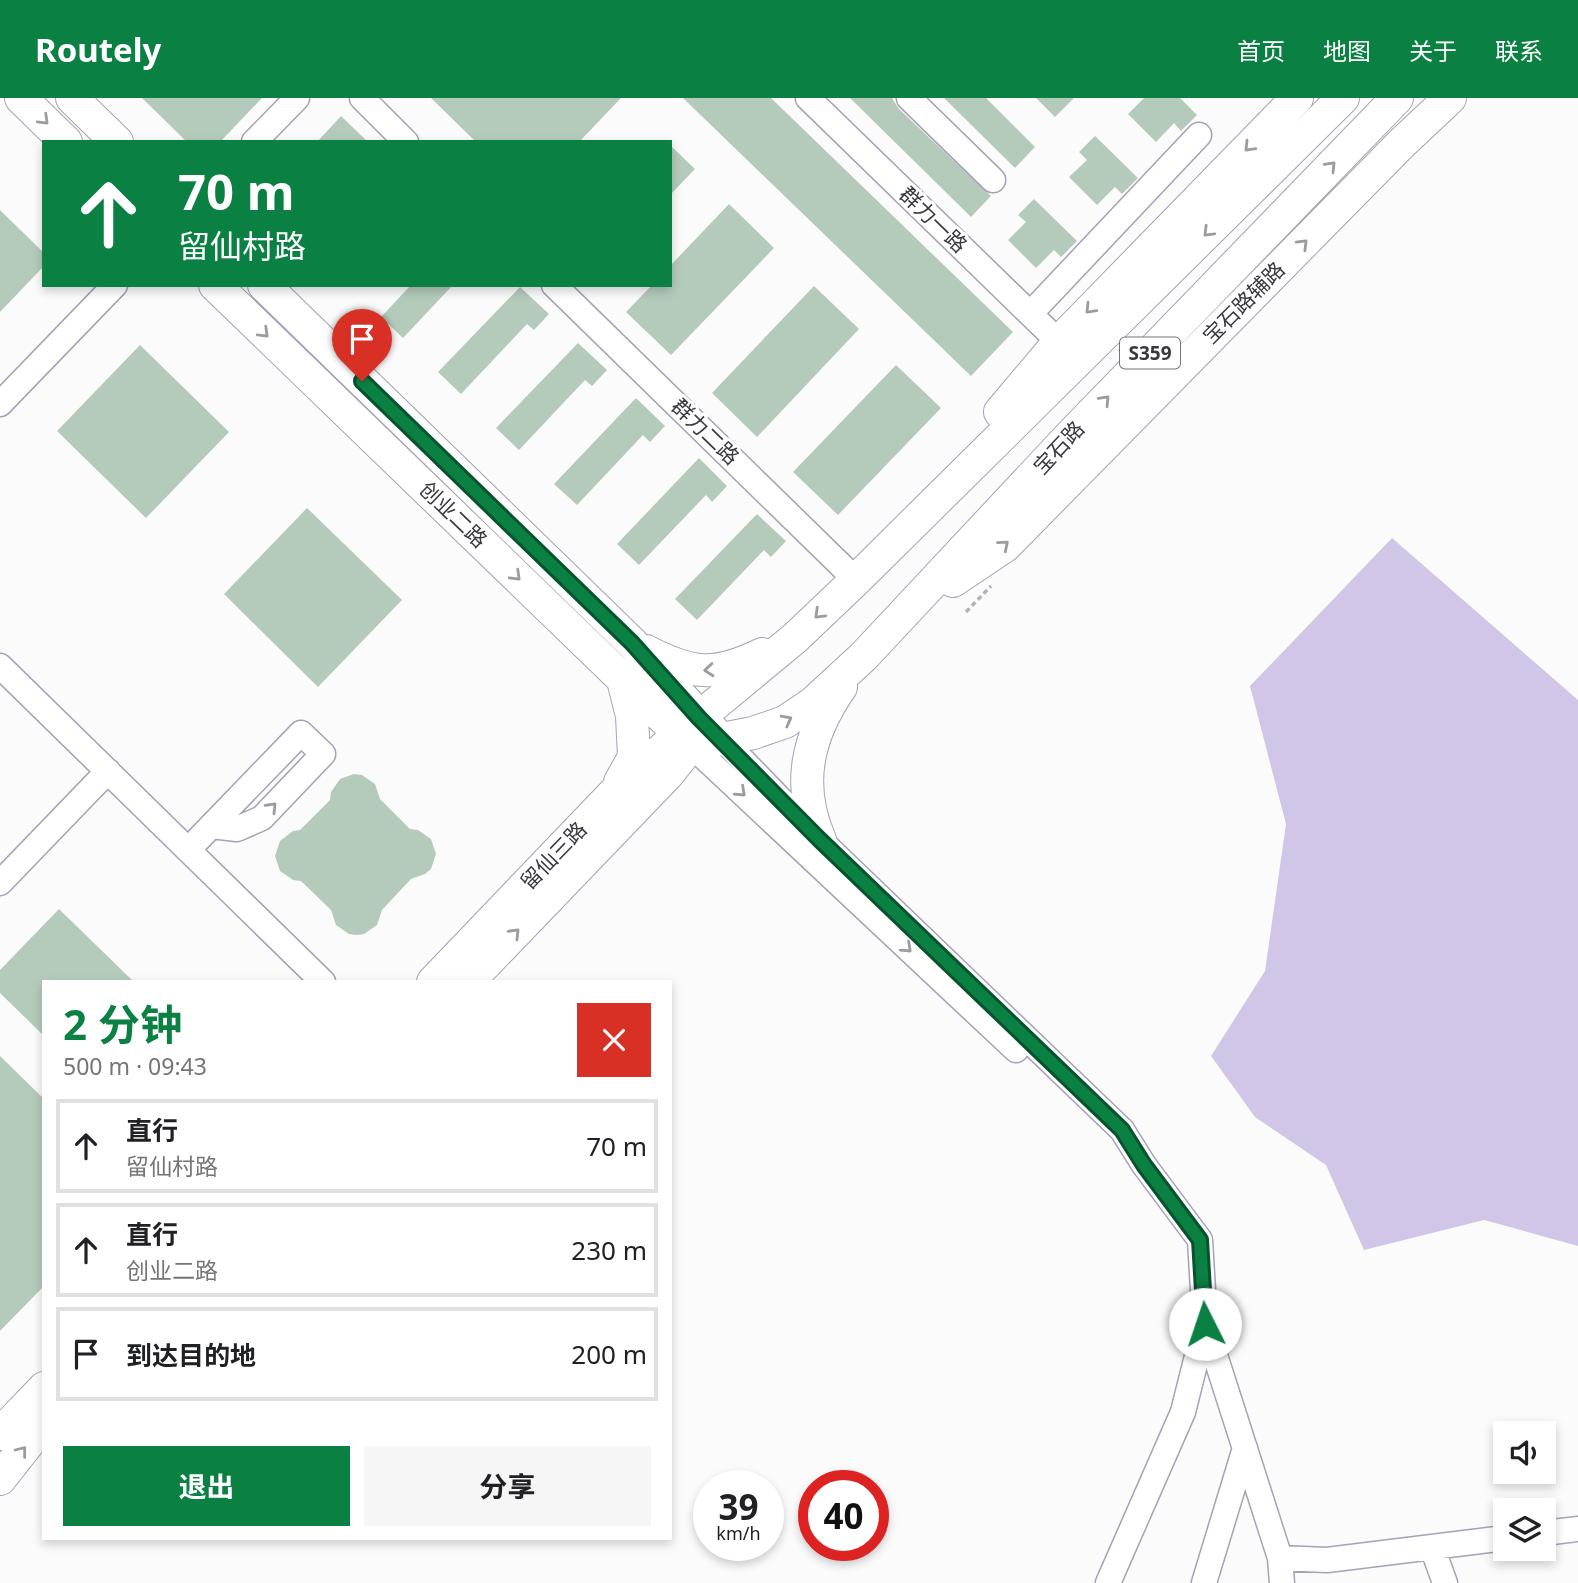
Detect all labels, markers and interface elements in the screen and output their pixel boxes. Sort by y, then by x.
text: Routely [35,27,161,72]
text: 首页 [1237,34,1285,67]
text: 地图 [1323,34,1371,67]
text: 关于 [1409,34,1457,67]
text: 联系 [1495,34,1543,67]
one-way arrow [36,111,49,124]
one-way arrow [1245,139,1258,152]
text: 70 m [178,158,295,224]
one-way arrow [1322,161,1335,174]
icon: ahead [63,168,154,259]
street label: 群力一路 [894,180,974,259]
text: 留仙村路 [178,224,306,267]
one-way arrow [1203,224,1216,237]
one-way arrow [1294,239,1307,252]
street label: 宝石路辅路 [1196,255,1290,349]
one-way arrow [1086,301,1099,314]
pin [332,309,392,381]
icon: arrive [343,320,381,358]
one-way arrow [256,324,269,337]
road number: S359 [1120,338,1180,368]
street label: 群力二路 [666,392,746,471]
one-way arrow [1096,395,1109,408]
street label: 宝石路 [1027,415,1090,480]
street label: 创业二路 [414,475,494,554]
one-way arrow [996,541,1009,553]
one-way arrow [507,567,520,580]
one-way arrow [814,606,827,619]
one-way arrow [703,662,714,677]
one-way arrow [780,714,793,728]
one-way arrow [733,784,746,796]
one-way arrow [263,802,276,815]
street label: 留仙三路 [514,815,593,895]
one-way arrow [507,928,520,941]
one-way arrow [899,939,912,952]
text: 2 分钟 [63,995,182,1052]
button: close [577,1003,651,1077]
text: 500 m · 09:43 [63,1050,207,1082]
text: 直行 [126,1112,178,1148]
icon: ahead [67,1127,105,1165]
text: 70 m [586,1128,647,1164]
text: 留仙村路 [126,1150,218,1182]
text: 直行 [126,1216,178,1252]
icon: ahead [67,1231,105,1269]
text: 230 m [571,1232,647,1268]
text: 创业二路 [126,1254,218,1286]
position arrow [1168,1287,1242,1361]
icon: arrive [67,1335,105,1373]
text: 200 m [571,1336,647,1372]
text: 到达目的地 [126,1337,256,1373]
map controls [1493,1421,1556,1561]
button: sound [1493,1421,1556,1484]
button: 退出 [63,1446,350,1526]
button: 分享 [364,1446,651,1526]
one-way arrow [13,1447,26,1459]
speed limit sign: 40 [798,1470,889,1561]
text: 39 [718,1483,759,1530]
button: layers [1493,1498,1556,1561]
text: km/h [716,1521,761,1545]

